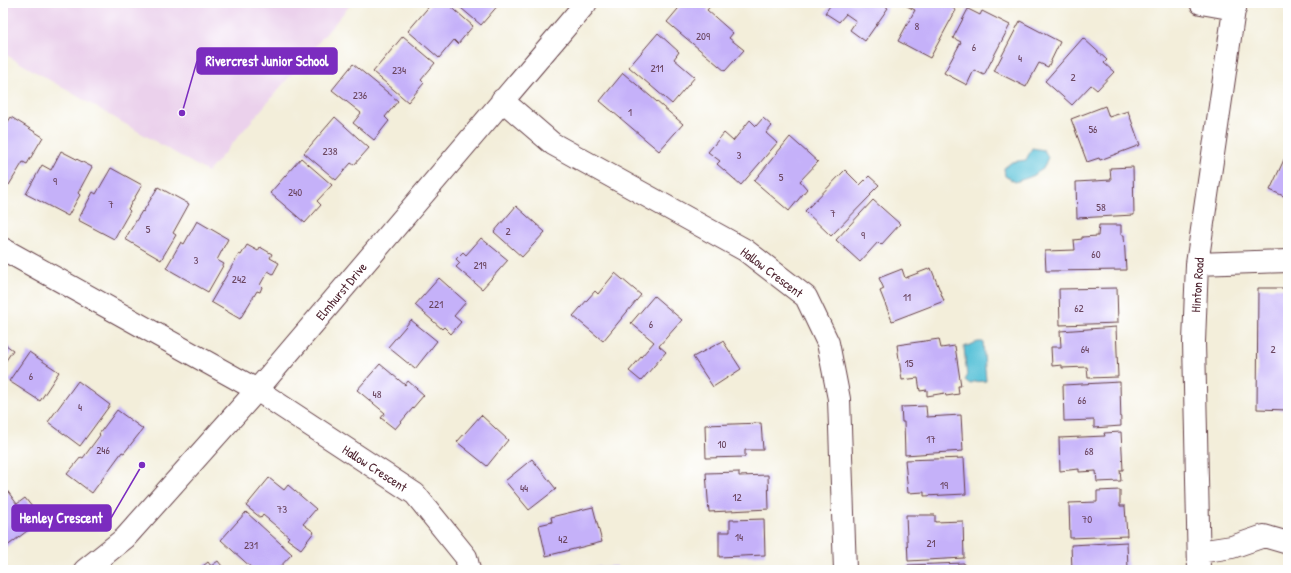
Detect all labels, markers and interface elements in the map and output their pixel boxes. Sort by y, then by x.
house number: 8 [915,19,920,33]
house number: 209 [696,29,710,43]
house number: 6 [972,40,977,54]
callout: Rivercrest Junior School [197,48,337,74]
text: Rivercrest Junior School [205,51,329,70]
house number: 4 [1018,51,1022,65]
house number: 211 [650,61,664,75]
house number: 234 [392,63,406,77]
house number: 2 [1070,70,1076,84]
house number: 236 [353,88,368,102]
house number: 1 [628,105,632,119]
house number: 56 [1088,122,1098,136]
house number: 238 [323,144,338,158]
house number: 3 [737,148,742,162]
house number: 5 [779,170,784,184]
house number: 9 [53,174,57,188]
house number: 240 [288,185,302,199]
house number: 7 [108,197,114,211]
house number: 58 [1096,200,1106,214]
house number: 7 [830,206,836,220]
house number: 5 [146,222,151,236]
house number: 2 [505,224,511,238]
house number: 9 [861,228,865,242]
street label: Hallow Crescent [737,243,807,302]
house number: 60 [1091,247,1101,261]
house number: 3 [194,253,199,267]
street label: Hinton Road [1186,257,1208,313]
street label: Elmhurst Drive [311,258,371,324]
house number: 219 [473,258,487,272]
house number: 242 [232,272,246,286]
house number: 11 [903,290,911,304]
house number: 221 [429,297,443,311]
house number: 62 [1074,301,1084,315]
house number: 6 [649,317,654,331]
house number: 64 [1081,342,1089,356]
house number: 2 [1270,342,1276,356]
house number: 15 [905,356,914,370]
house number: 6 [29,369,34,383]
house number: 48 [373,387,382,401]
house number: 66 [1078,393,1087,407]
house number: 4 [78,400,82,414]
house number: 17 [926,432,936,446]
house number: 10 [718,437,727,451]
street label: Hallow Crescent [339,440,411,496]
house number: 246 [96,443,110,457]
house number: 68 [1084,444,1094,458]
house number: 19 [940,478,948,492]
house number: 44 [520,481,528,495]
house number: 12 [732,490,742,504]
house number: 73 [277,502,287,516]
callout: Henley Crescent [12,505,111,531]
text: Henley Crescent [19,508,104,529]
house number: 70 [1082,512,1092,526]
house number: 14 [735,530,743,544]
house number: 42 [558,532,568,546]
house number: 21 [926,536,936,550]
house number: 231 [244,538,258,552]

